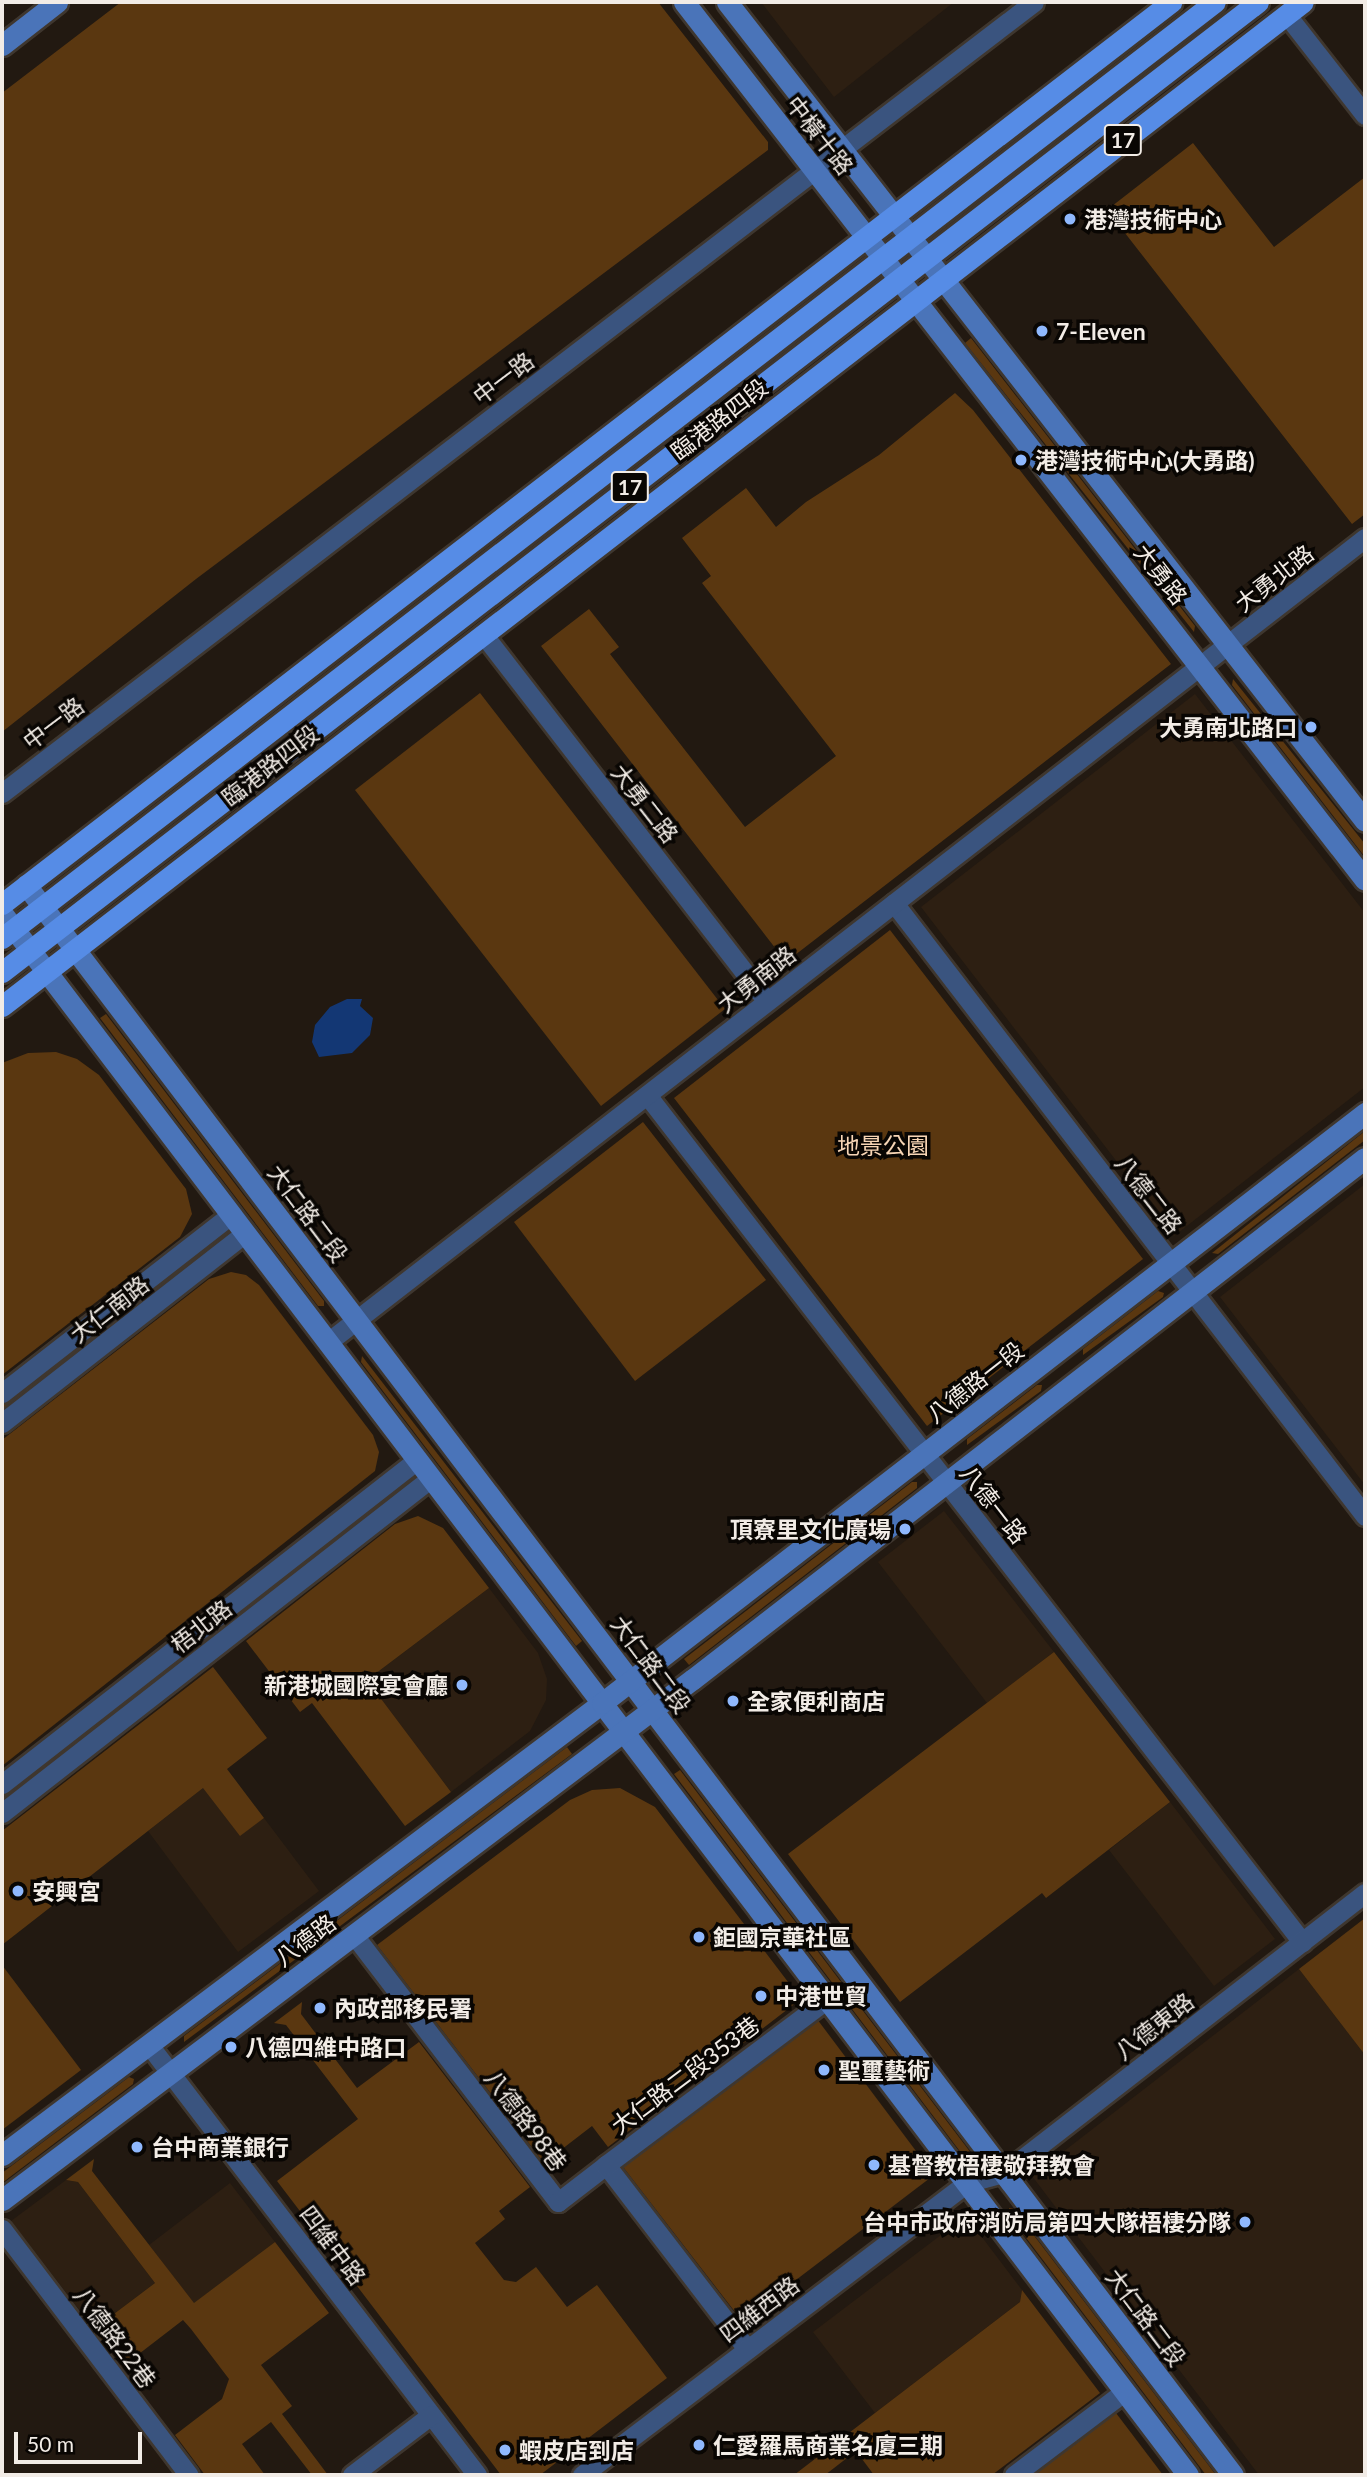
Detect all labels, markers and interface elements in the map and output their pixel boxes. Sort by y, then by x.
street label: 中橫十路 [781,90,859,180]
road number: 17 [1104,122,1142,158]
place label: 港灣技術中心 [1084,205,1222,233]
marker: 港灣技術中心 [1062,211,1078,227]
place label: 7-Eleven [1056,317,1146,345]
marker: 7-Eleven [1034,323,1050,339]
street label: 中一路 [467,346,539,410]
street label: 臨港路四段 [665,373,773,465]
place label: 港灣技術中心(大勇路) [1035,446,1255,474]
marker: 港灣技術中心(大勇路) [1013,452,1029,468]
road number: 17 [611,470,649,504]
street label: 大勇路 [1129,538,1193,610]
street label: 大勇北路 [1229,539,1319,617]
street label: 中一路 [17,691,89,755]
place label: 大勇南北路口 [1159,713,1297,741]
street label: 臨港路四段 [216,719,324,811]
marker: 大勇南北路口 [1303,719,1319,735]
street label: 大勇二路 [606,758,684,848]
street label: 大勇南路 [711,940,801,1018]
park label: 地景公園 [837,1131,929,1159]
street label: 八德二路 [1110,1149,1188,1239]
street label: 大仁路二段 [262,1159,354,1267]
street label: 大仁南路 [64,1270,154,1348]
street label: 八德路一段 [921,1336,1029,1428]
street label: 八德一路 [955,1459,1033,1549]
place label: 頂寮里文化廣場 [730,1515,891,1543]
marker: 頂寮里文化廣場 [897,1521,913,1537]
street label: 梧北路 [165,1594,237,1658]
street label: 大仁路二段 [605,1610,697,1718]
place label: 新港城國際宴會廳 [264,1671,448,1699]
marker: 新港城國際宴會廳 [454,1677,470,1693]
place label: 全家便利商店 [747,1687,885,1715]
marker: 全家便利商店 [725,1693,741,1709]
place label: 安興宮 [32,1877,101,1905]
marker: 安興宮 [10,1883,26,1899]
street label: 八德路 [269,1908,341,1972]
place label: 鉅國京華社區 [713,1923,851,1951]
marker: 鉅國京華社區 [691,1929,707,1945]
place label: 中港世貿 [775,1982,867,2010]
street label: 八德東路 [1109,1987,1199,2065]
marker: 中港世貿 [753,1988,769,2004]
place label: 內政部移民署 [334,1994,472,2022]
marker: 內政部移民署 [312,2000,328,2016]
street label: 大仁路二段353巷 [606,2010,764,2140]
place label: 八德四維中路口 [245,2033,406,2061]
marker: 八德四維中路口 [223,2039,239,2055]
place label: 聖璽藝術 [838,2056,930,2084]
marker: 聖璽藝術 [816,2062,832,2078]
street label: 八德路98巷 [479,2064,573,2176]
place label: 台中商業銀行 [151,2133,289,2161]
marker: 台中商業銀行 [129,2139,145,2155]
place label: 基督教梧棲敬拜教會 [888,2151,1095,2179]
marker: 基督教梧棲敬拜教會 [866,2157,882,2173]
street label: 四維中路 [294,2200,372,2290]
place label: 台中市政府消防局第四大隊梧棲分隊 [863,2208,1231,2236]
marker: 台中市政府消防局第四大隊梧棲分隊 [1237,2214,1253,2230]
street label: 大仁路二段 [1100,2263,1192,2371]
street label: 四維西路 [714,2270,804,2348]
street label: 八德路22巷 [68,2281,162,2393]
scale bar [18,2418,145,2462]
text: 50 m [27,2431,74,2456]
place label: 仁愛羅馬商業名廈三期 [713,2431,943,2459]
place label: 蝦皮店到店 [519,2436,634,2464]
marker: 仁愛羅馬商業名廈三期 [691,2437,707,2453]
marker: 蝦皮店到店 [497,2442,513,2458]

